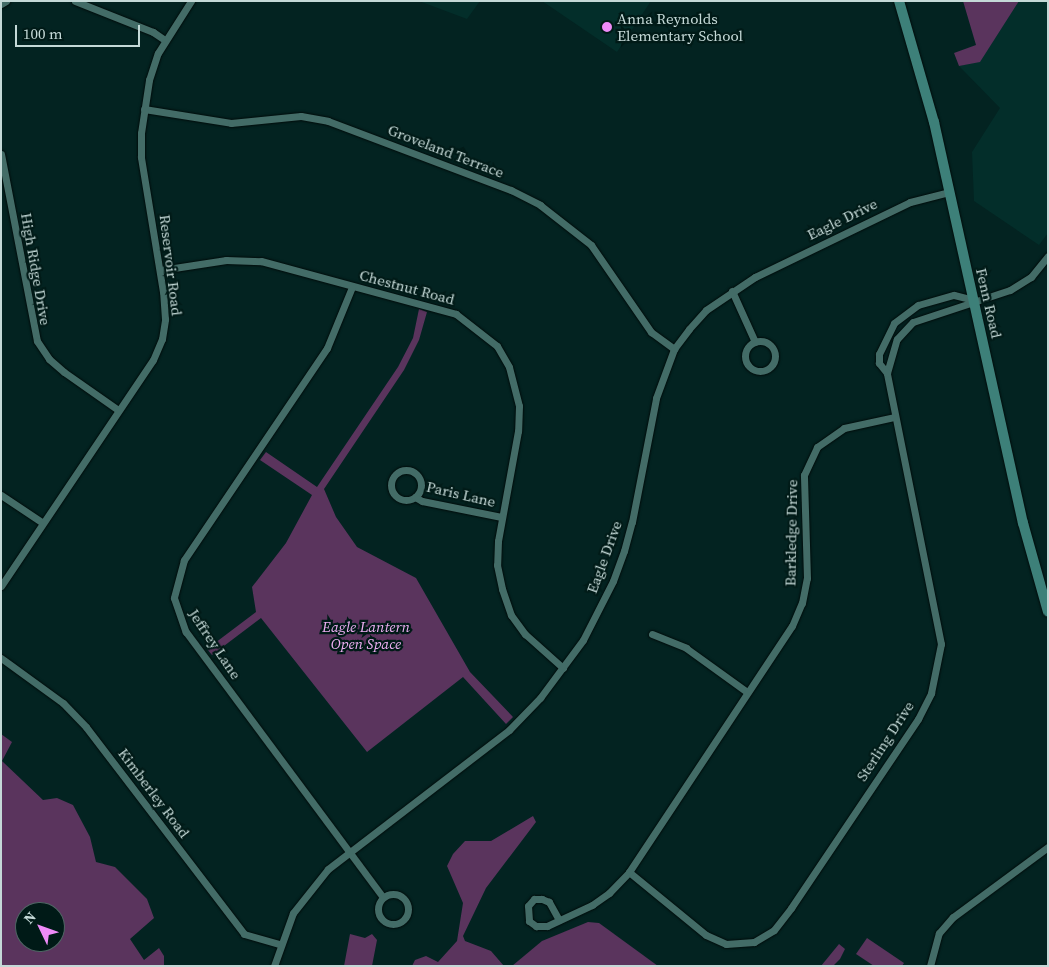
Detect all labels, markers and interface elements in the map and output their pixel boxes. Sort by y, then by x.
place label: Anna Reynolds Elementary School [617,9,743,44]
scale bar [18,15,142,47]
marker: Anna Reynolds Elementary School [601,21,613,33]
text: 100 m [23,23,63,44]
street label: Groveland Terrace [385,121,507,181]
street label: Eagle Drive [804,194,880,244]
street label: High Ridge Drive [17,211,55,327]
street label: Reservoir Road [156,213,186,317]
street label: Chestnut Road [358,266,456,308]
street label: Fenn Road [972,266,1006,340]
street label: Paris Lane [425,477,497,511]
street label: Barkledge Drive [781,479,801,587]
street label: Eagle Drive [583,518,625,596]
street label: Jeffrey Lane [185,605,245,683]
park label: Eagle Lantern Open Space [322,617,410,652]
street label: Sterling Drive [852,698,918,784]
street label: Kimberley Road [114,745,194,841]
north arrow [15,902,65,952]
text: N [19,907,40,928]

